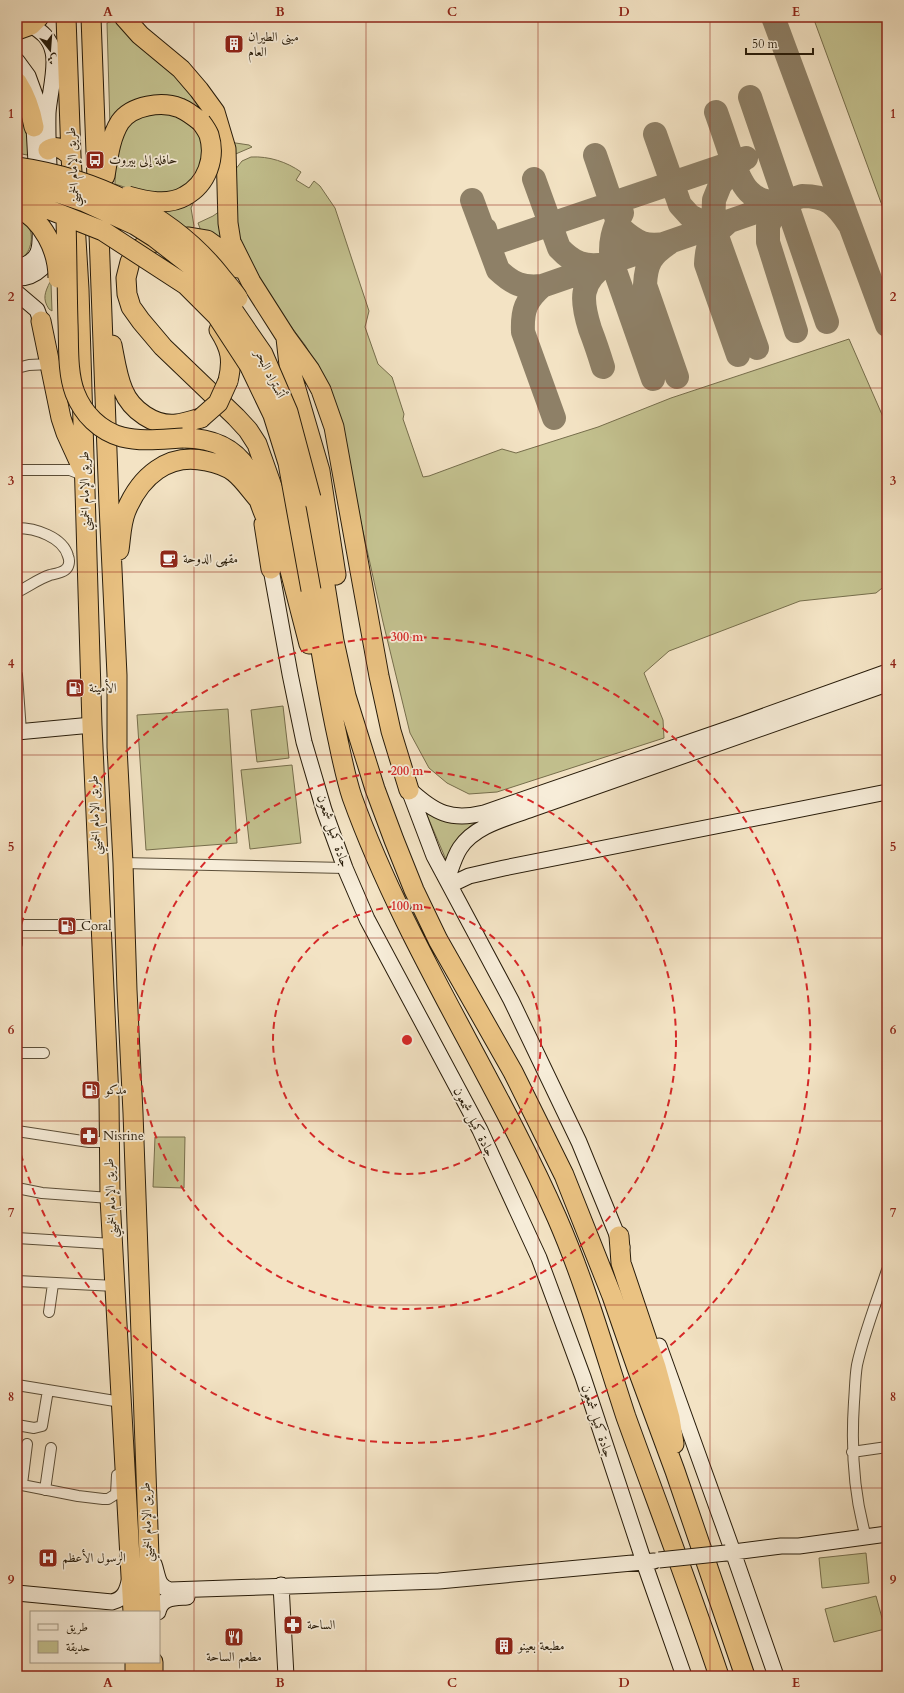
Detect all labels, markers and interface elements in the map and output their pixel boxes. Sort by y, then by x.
text: A [103,3,113,21]
text: B [275,3,285,21]
text: C [447,3,457,21]
text: D [618,3,630,21]
text: E [792,3,800,21]
place label: مبنى الطيران العام [248,28,299,63]
north arrow [30,30,70,70]
scale bar [746,30,813,56]
building icon: مبنى الطيران العام [223,33,245,55]
text: 50 m [752,36,779,52]
text: ش [45,50,60,68]
text: 1 [8,105,14,123]
text: 1 [890,105,896,123]
street label: طريق الإمام الخميني [62,127,86,207]
bus stop icon: حافلة إلى بيروت [84,149,106,171]
place label: حافلة إلى بيروت [109,151,177,169]
text: 2 [8,288,15,306]
text: 2 [890,288,897,306]
street label: أتستراد البحر [250,345,290,401]
street label: طريق الإمام الخميني [75,451,97,531]
text: 3 [8,472,15,490]
text: 3 [890,472,897,490]
cafe icon: مقهى الدوحة [158,548,180,570]
place label: مقهى الدوحة [183,550,238,568]
text: 300 m [391,629,424,645]
text: 4 [8,655,15,673]
text: 4 [890,655,897,673]
fuel station icon: الأمينة [64,677,86,699]
place label: الأمينة [89,679,117,697]
text: 200 m [391,763,424,779]
street label: طريق الإمام الخميني [85,775,107,855]
street label: جادة كميل شمعون [312,792,354,870]
text: 5 [8,838,14,856]
text: 5 [890,838,896,856]
text: 100 m [391,898,424,914]
fuel station icon: Coral [56,915,78,937]
place label: Coral [81,917,112,935]
text: 6 [8,1021,15,1039]
text: 6 [890,1021,897,1039]
centre of rings [400,1033,414,1047]
fuel station icon: مدكو [80,1079,102,1101]
place label: مدكو [103,1081,127,1099]
street label: جادة كميل شمعون [449,1084,499,1160]
pharmacy icon: Nisrine [78,1125,100,1147]
place label: Nisrine [103,1127,144,1145]
street label: طريق الإمام الخميني [100,1158,124,1238]
text: 7 [8,1204,15,1222]
text: 7 [890,1204,897,1222]
street label: جادة كميل شمعون [577,1382,617,1460]
text: 8 [8,1388,14,1406]
text: 8 [890,1388,896,1406]
street label: طريق الإمام الخميني [137,1482,159,1562]
hospital icon: الرسول الأعظم [37,1547,59,1569]
place label: الرسول الأعظم [62,1549,126,1570]
text: 9 [8,1571,15,1589]
text: 9 [890,1571,897,1589]
legend [30,1611,160,1663]
pharmacy icon: الساحة [282,1614,304,1636]
place label: الساحة [307,1616,335,1634]
text: طريق [66,1619,88,1635]
restaurant icon: مطعم الساحة [223,1626,245,1648]
building icon: مطبعة بعينو [493,1635,515,1657]
place label: مطبعة بعينو [516,1637,565,1655]
text: حديقة [66,1639,90,1655]
place label: مطعم الساحة [206,1648,262,1669]
text: A [103,1674,113,1692]
text: B [275,1674,285,1692]
text: C [447,1674,457,1692]
text: D [618,1674,630,1692]
text: E [792,1674,800,1692]

